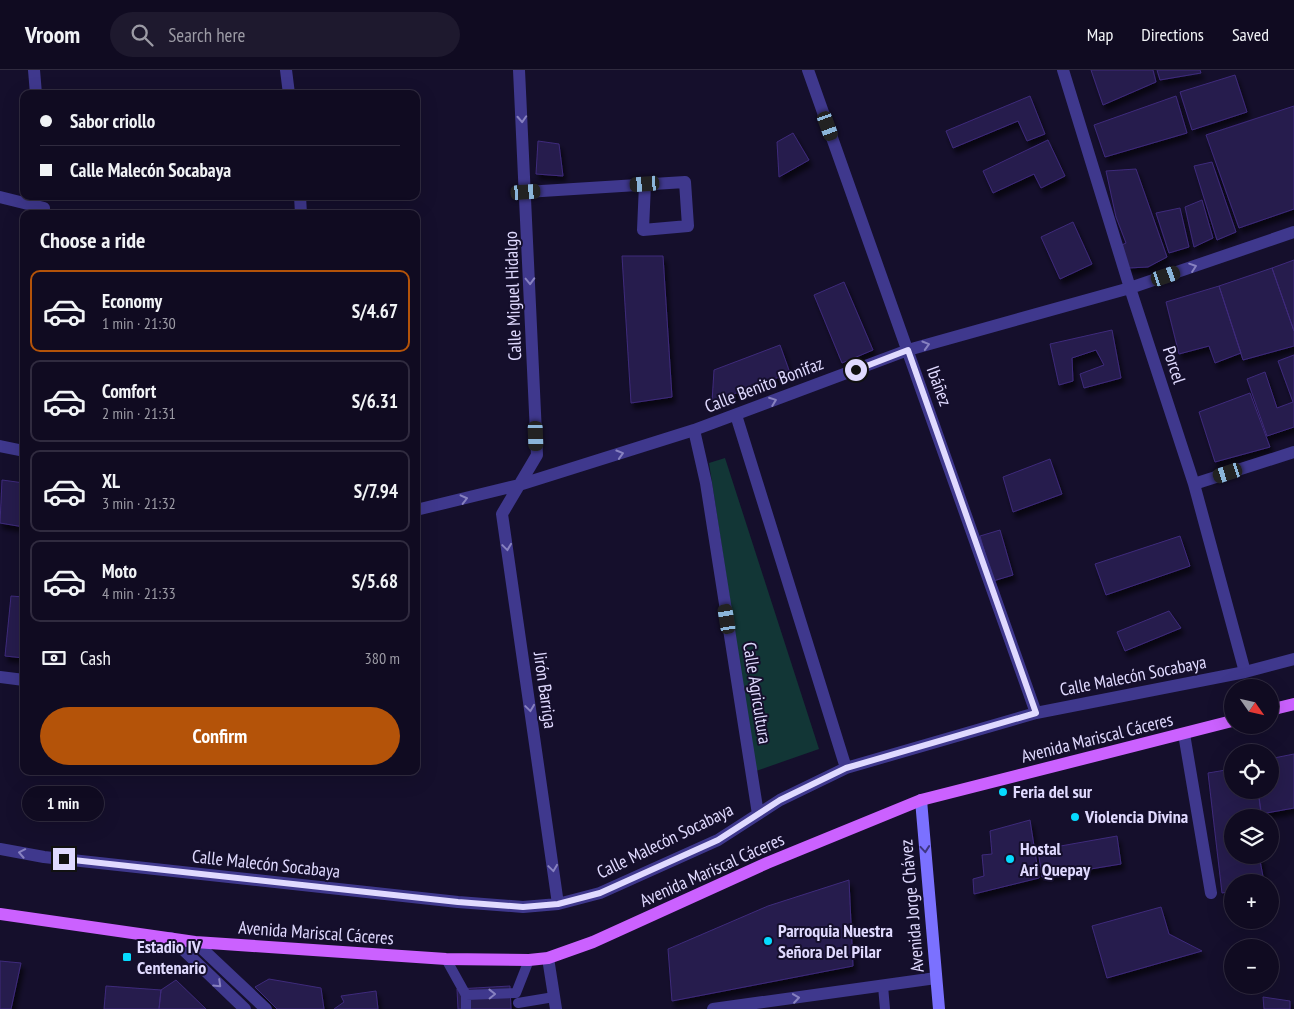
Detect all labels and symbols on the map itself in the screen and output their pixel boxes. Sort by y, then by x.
car [815,109,840,143]
one-way arrow [516,115,527,123]
car [629,175,660,193]
car [510,183,541,201]
street label: Calle Miguel Hidalgo [499,231,526,361]
one-way arrow [1188,262,1196,272]
car [1149,264,1182,288]
one-way arrow [524,277,535,285]
one-way arrow [921,341,929,351]
street label: Porcel [1158,343,1192,387]
street label: Calle Benito Bonifaz [701,351,826,418]
route start [845,359,867,381]
street label: Ibáñez [922,363,957,409]
one-way arrow [768,397,777,407]
car [527,421,544,451]
one-way arrow [615,449,623,459]
car [1211,461,1244,485]
one-way arrow [459,494,468,505]
one-way arrow [501,543,512,551]
car [717,603,736,635]
street label: Calle Agricultura [738,640,777,745]
street label: Jirón Barriga [529,649,562,730]
street label: Calle Malecón Socabaya [1058,650,1208,701]
north arrow [1224,679,1279,734]
one-way arrow [524,704,535,712]
street label: Avenida Mariscal Cáceres [1019,708,1175,767]
place label: Feria del sur [1013,780,1093,803]
callout: 1 min [23,786,105,822]
marker: Feria del sur [997,786,1009,798]
street label: Calle Malecón Socabaya [593,798,737,883]
place label: Violencia Divina [1084,805,1188,828]
marker: Violencia Divina [1069,811,1081,823]
street label: Avenida Mariscal Cáceres [636,827,788,912]
place label: Hostal Ari Quepay [1019,837,1091,881]
street label: Avenida Jorge Chávez [894,839,929,973]
street label: Calle Malecón Socabaya [191,844,341,883]
one-way arrow [920,845,931,853]
one-way arrow [18,848,27,858]
route end [53,848,75,870]
marker: Hostal Ari Quepay [1004,853,1016,865]
one-way arrow [547,865,558,873]
street label: Avenida Mariscal Cáceres [238,916,394,949]
place label: Parroquia Nuestra Señora Del Pilar [778,919,893,963]
place label: Estadio IV Centenario [137,935,206,979]
marker: Parroquia Nuestra Señora Del Pilar [762,935,774,947]
marker: Estadio IV Centenario [121,951,133,963]
one-way arrow [213,978,222,987]
one-way arrow [488,989,496,999]
one-way arrow [792,993,800,1003]

